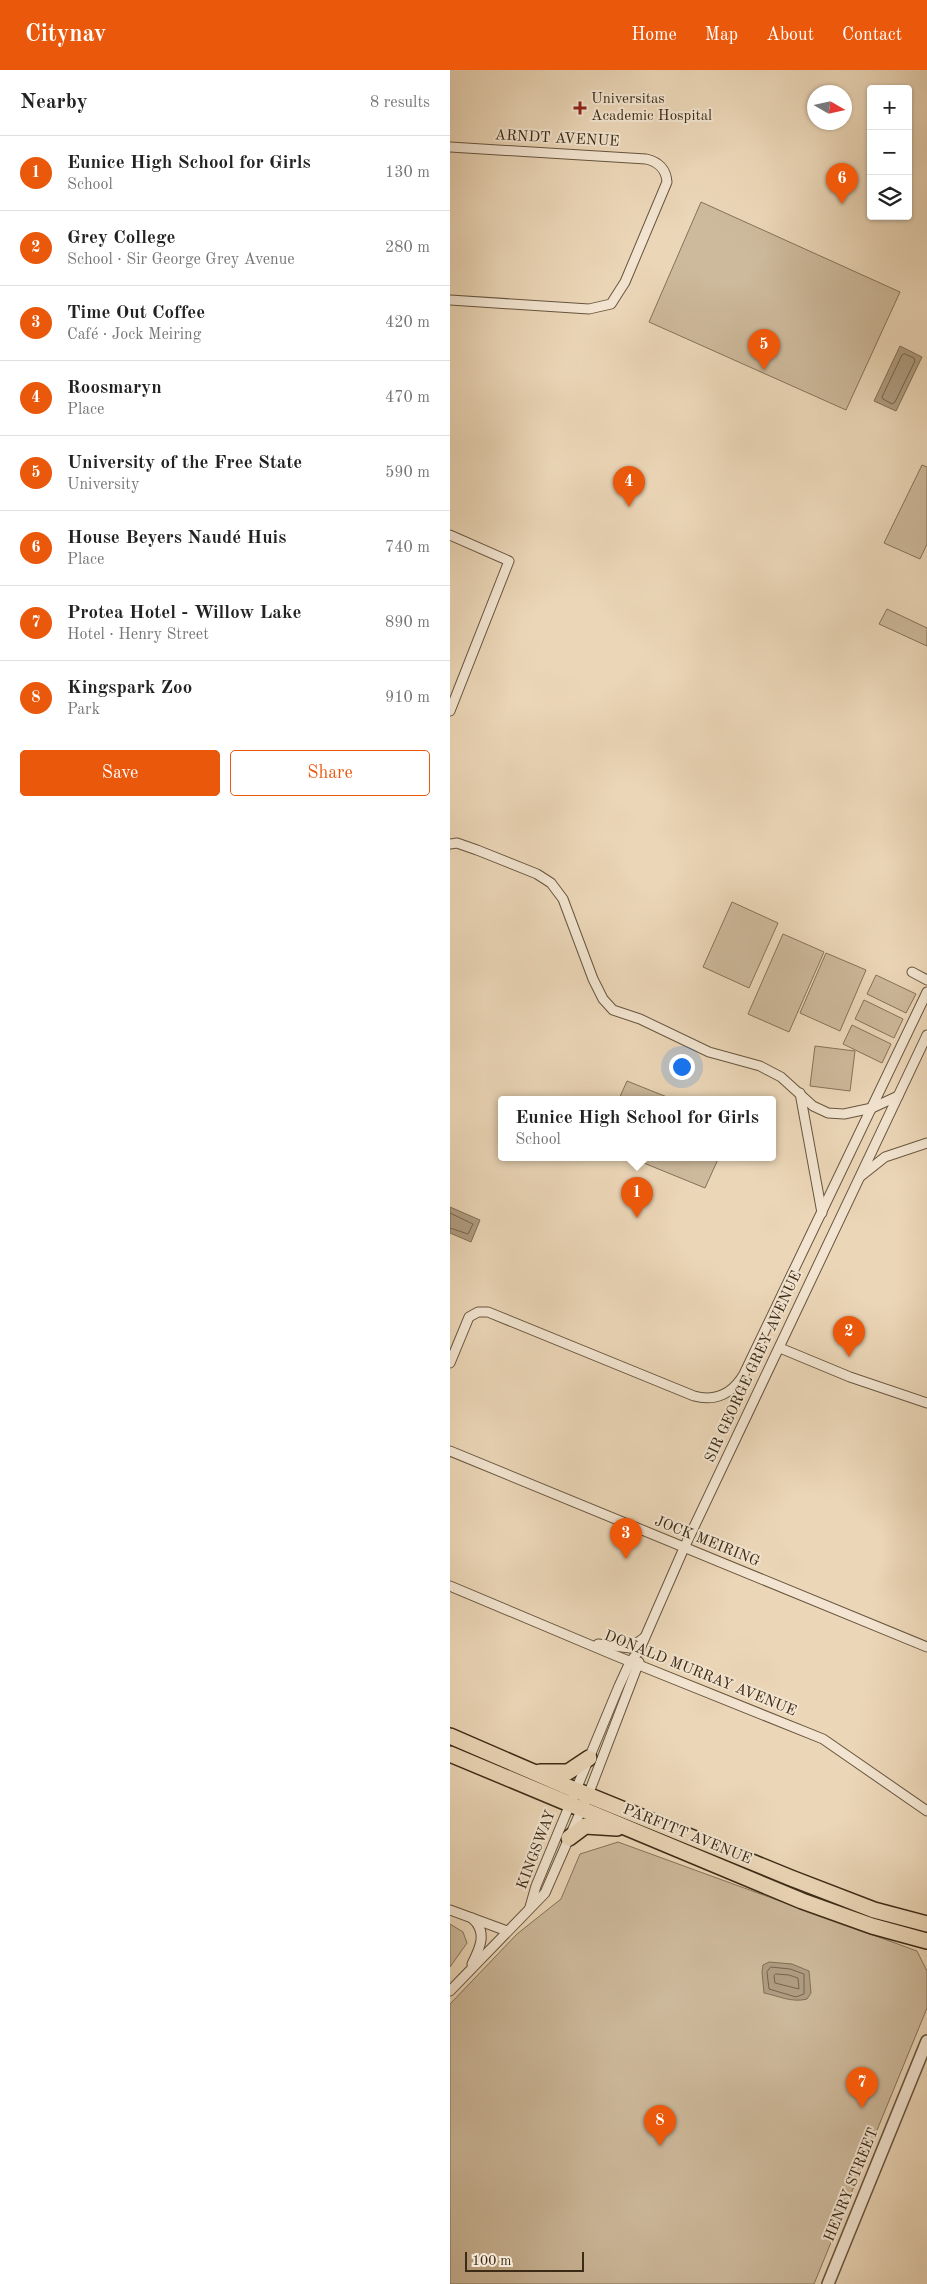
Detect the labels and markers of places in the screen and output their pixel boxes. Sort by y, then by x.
place label: Universitas Academic Hospital [591,92,712,124]
marker: Universitas Academic Hospital [573,101,587,115]
pin: 6 [826,163,858,204]
pin: 5 [748,329,780,370]
pin: 4 [613,466,645,507]
pin: 1 [621,1177,653,1218]
pin: 2 [833,1316,865,1357]
pin: 3 [610,1518,642,1559]
pin: 7 [846,2067,878,2108]
pin: 8 [644,2105,676,2146]

